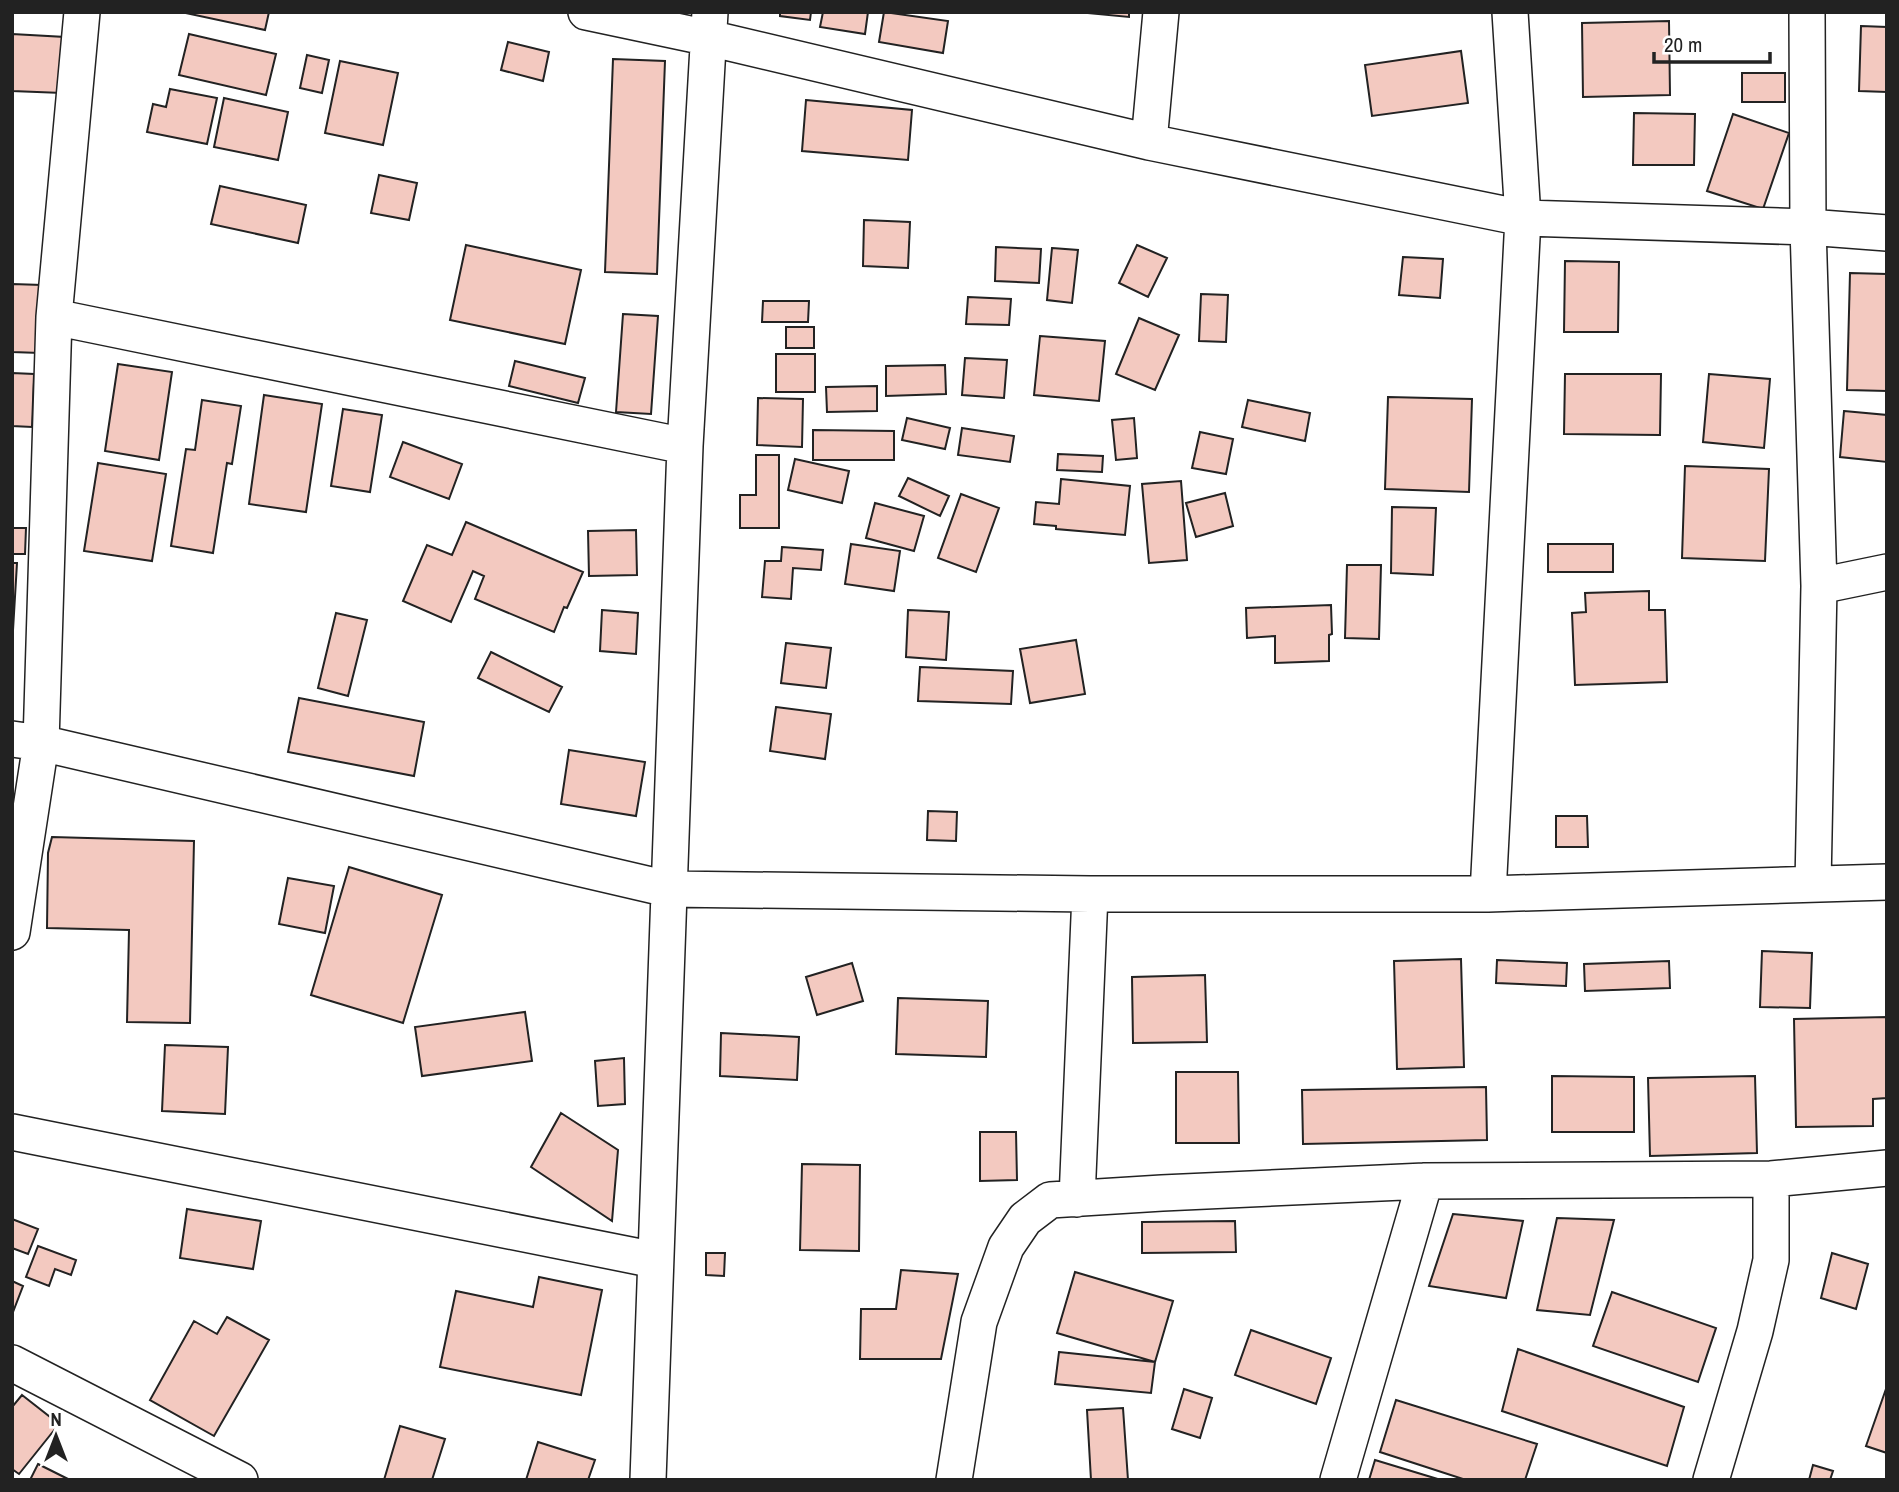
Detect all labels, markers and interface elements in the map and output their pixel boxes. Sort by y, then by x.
scale bar [1654,21,1770,65]
text: 20 m [1664,30,1702,59]
north arrow [21,1401,91,1471]
text: N [50,1406,62,1432]

